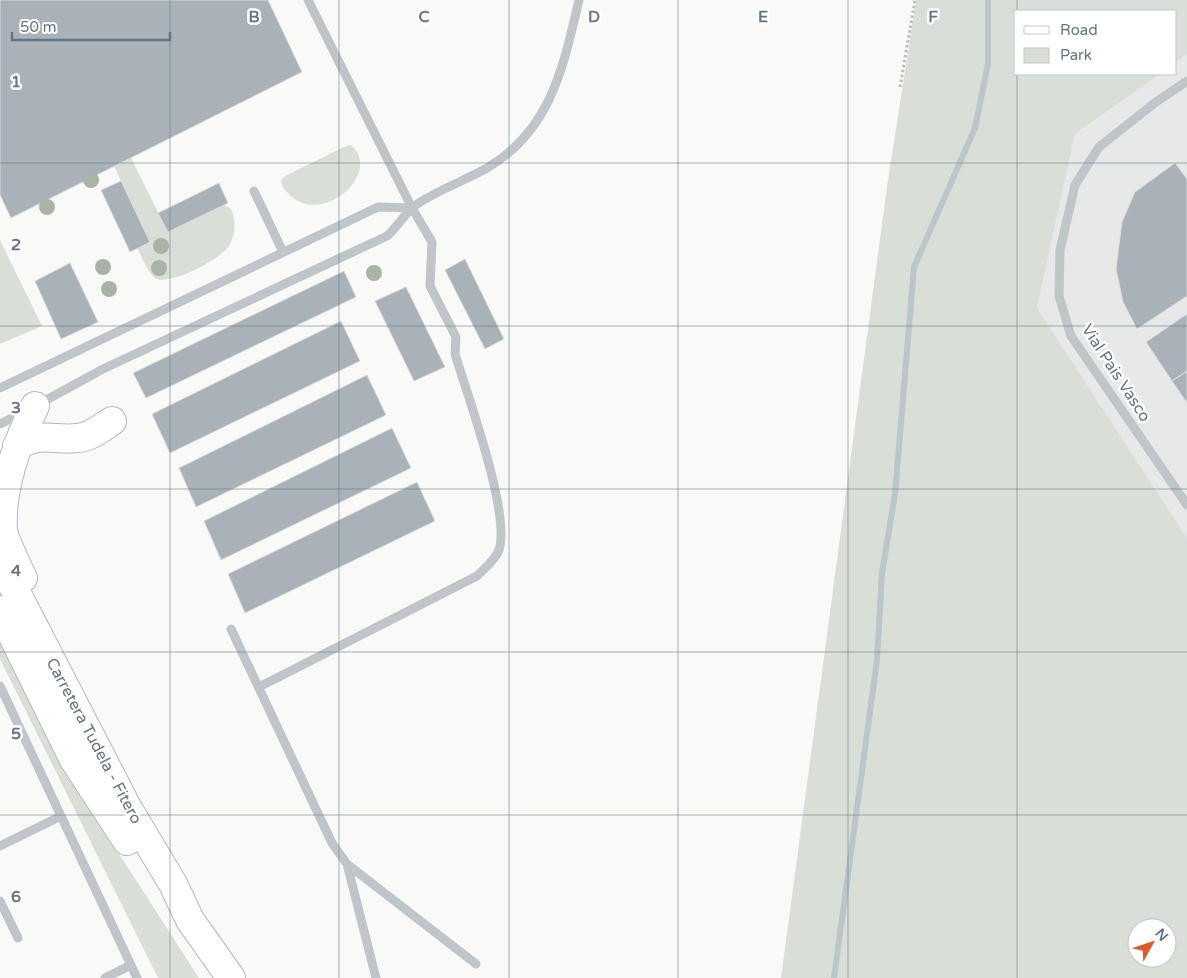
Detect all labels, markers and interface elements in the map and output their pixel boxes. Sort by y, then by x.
text: B [248,7,260,27]
text: C [418,7,430,27]
text: D [588,7,600,27]
text: E [758,7,768,27]
text: F [928,7,938,27]
scale bar [12,10,170,42]
legend [1014,10,1177,75]
text: 50 m [20,18,57,36]
text: Road [1060,21,1098,39]
text: Park [1060,46,1092,64]
text: 1 [11,72,21,92]
text: 2 [11,235,21,255]
street label: Vial Pais Vasco [1077,320,1155,426]
text: 3 [11,398,21,418]
text: 4 [11,561,21,581]
street label: Carretera Tudela - Fitero [42,655,146,827]
text: 5 [11,724,21,744]
text: 6 [11,887,21,907]
north arrow [1127,918,1177,968]
text: N [1151,925,1172,945]

